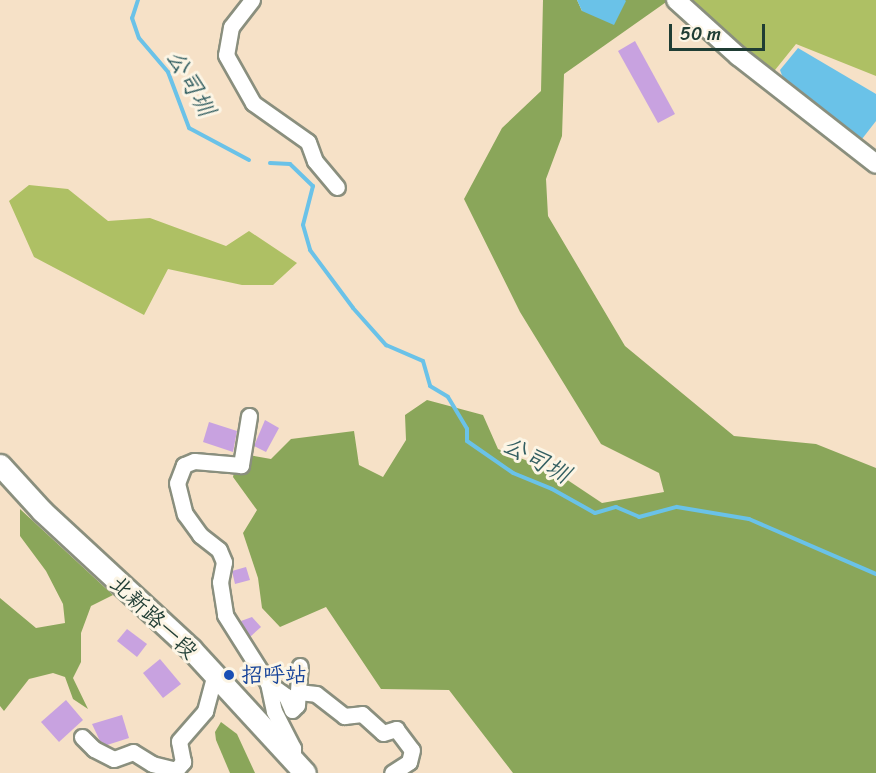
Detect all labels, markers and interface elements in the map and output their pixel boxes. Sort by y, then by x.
scale bar [672,12,768,50]
text: 50 m [680,18,721,50]
water label: 公司圳 [160,45,220,121]
water label: 公司圳 [497,430,575,490]
street label: 北新路一段 [105,570,203,664]
place label: 招呼站 [241,662,307,688]
marker: 招呼站 [222,668,236,682]

